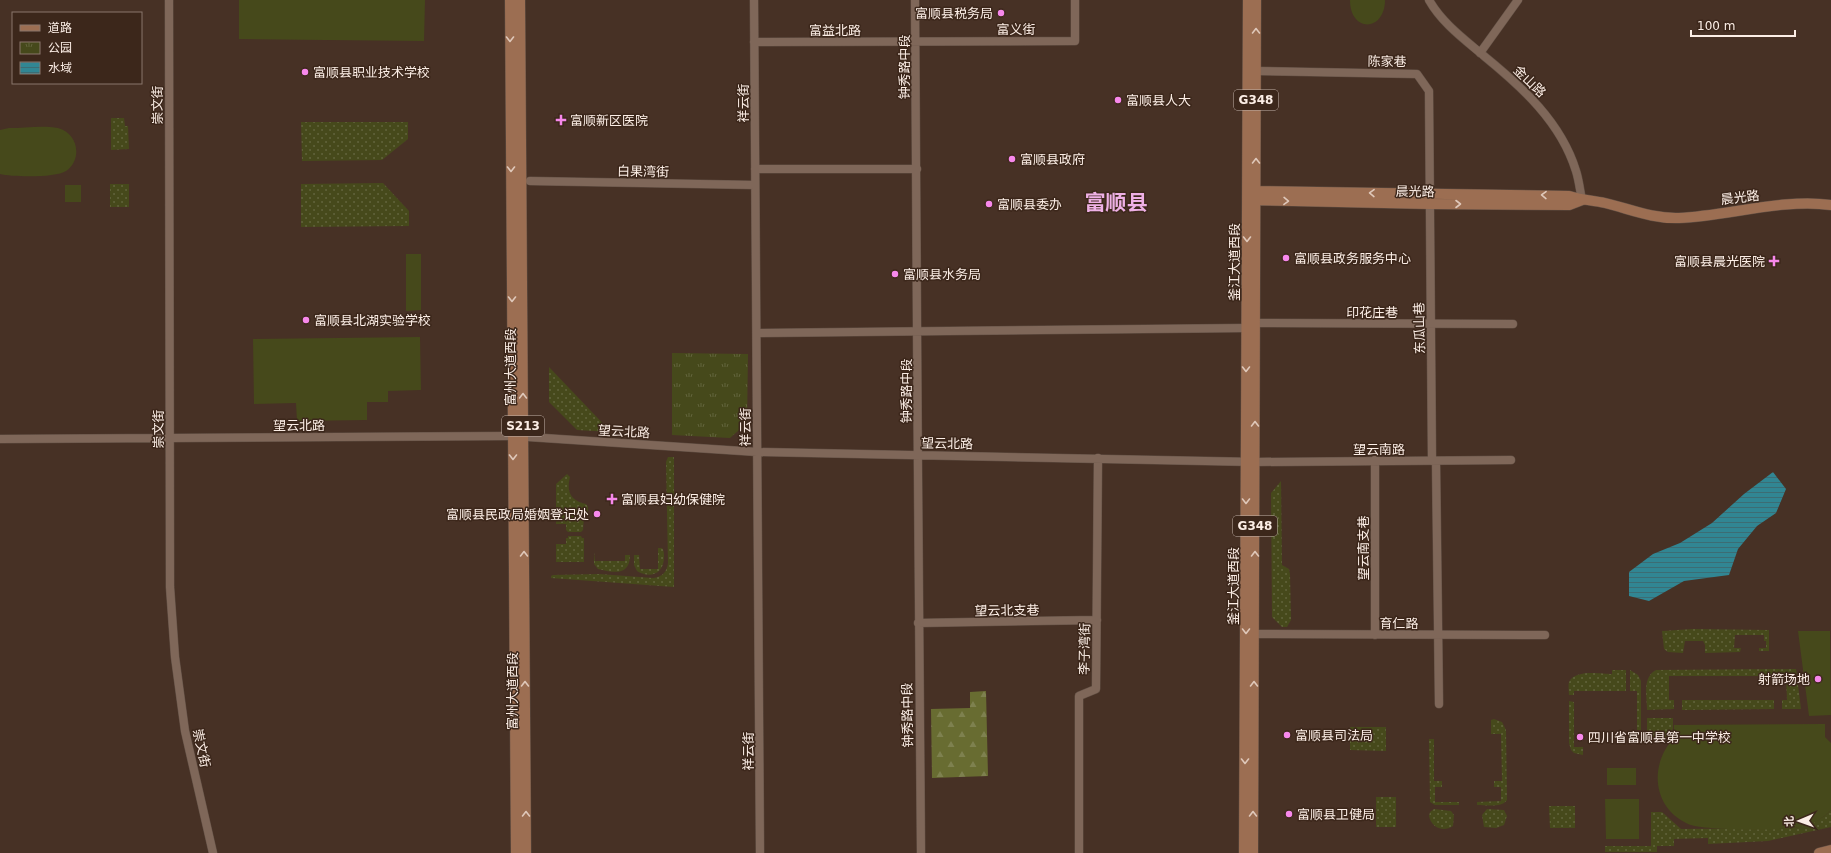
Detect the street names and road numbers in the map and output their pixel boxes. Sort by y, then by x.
street label: 富义街 [996,22,1036,37]
street label: 富益北路 [809,23,861,38]
street label: 钟秀路中段 [897,34,912,100]
street label: 陈家巷 [1367,54,1407,69]
street label: 金山路 [1510,62,1549,100]
street label: 祥云街 [736,83,751,123]
street label: 崇文街 [150,85,165,125]
road number: G348 [1234,90,1278,110]
street label: 白果湾街 [617,164,669,179]
street label: 晨光路 [1395,184,1435,199]
street label: 晨光路 [1720,188,1760,207]
street label: 釜江大道西段 [1227,223,1242,301]
street label: 东瓜山巷 [1412,302,1427,354]
street label: 印花庄巷 [1346,305,1398,320]
street label: 富州大道西段 [503,328,518,406]
street label: 钟秀路中段 [899,358,914,424]
street label: 祥云街 [738,407,753,447]
street label: 崇文街 [151,409,166,449]
road number: S213 [502,416,544,436]
street label: 望云北路 [273,418,325,433]
street label: 望云北路 [598,423,650,440]
street label: 望云北路 [921,436,973,451]
street label: 望云南路 [1353,442,1405,457]
street label: 望云南支巷 [1356,515,1371,581]
road number: G348 [1233,516,1277,536]
street label: 釜江大道西段 [1226,547,1241,625]
street label: 望云北支巷 [974,602,1040,619]
street label: 育仁路 [1379,616,1419,631]
street label: 李子湾街 [1077,623,1092,675]
street label: 富州大道西段 [505,652,520,730]
street label: 钟秀路中段 [899,682,916,748]
street label: 崇文街 [190,727,213,769]
street label: 祥云街 [741,731,756,771]

